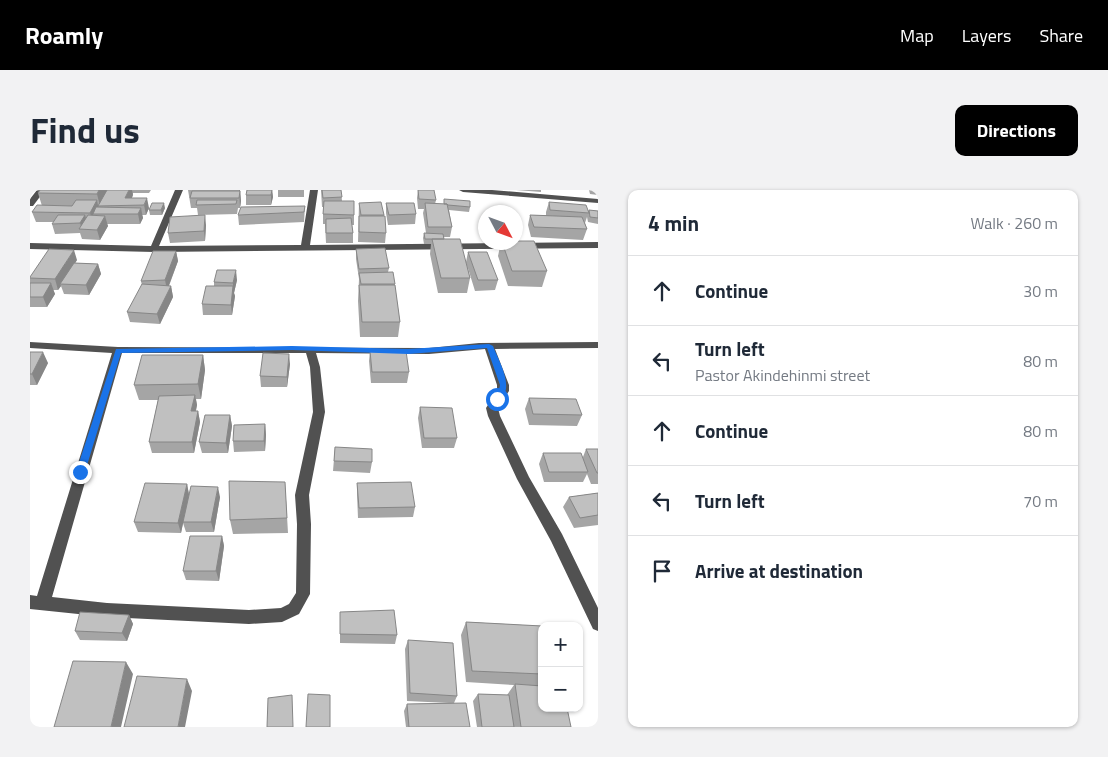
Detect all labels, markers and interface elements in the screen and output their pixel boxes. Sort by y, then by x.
text: Roamly [25,17,103,53]
text: Map [900,22,934,49]
text: Layers [962,22,1011,49]
text: Share [1039,22,1083,49]
text: Find us [30,103,140,157]
button: Directions [955,105,1078,156]
north arrow [478,205,523,250]
text: 4 min [648,207,699,239]
text: Walk · 260 m [970,211,1058,235]
text: Continue [695,276,768,305]
icon: ahead [648,277,676,305]
text: 30 m [1023,279,1058,303]
text: Turn left [695,334,765,363]
icon: left [648,347,676,375]
text: 80 m [1023,349,1058,373]
text: Pastor Akindehinmi street [695,363,870,387]
route start [486,388,509,411]
text: Continue [695,416,768,445]
icon: ahead [648,417,676,445]
text: 80 m [1023,419,1058,443]
route end [69,461,92,484]
text: Turn left [695,486,765,515]
icon: left [648,487,676,515]
text: 70 m [1023,489,1058,513]
text: Arrive at destination [695,556,863,585]
icon: arrive [648,557,676,585]
map controls [538,622,583,712]
button: + [538,622,583,667]
button: − [538,667,583,712]

